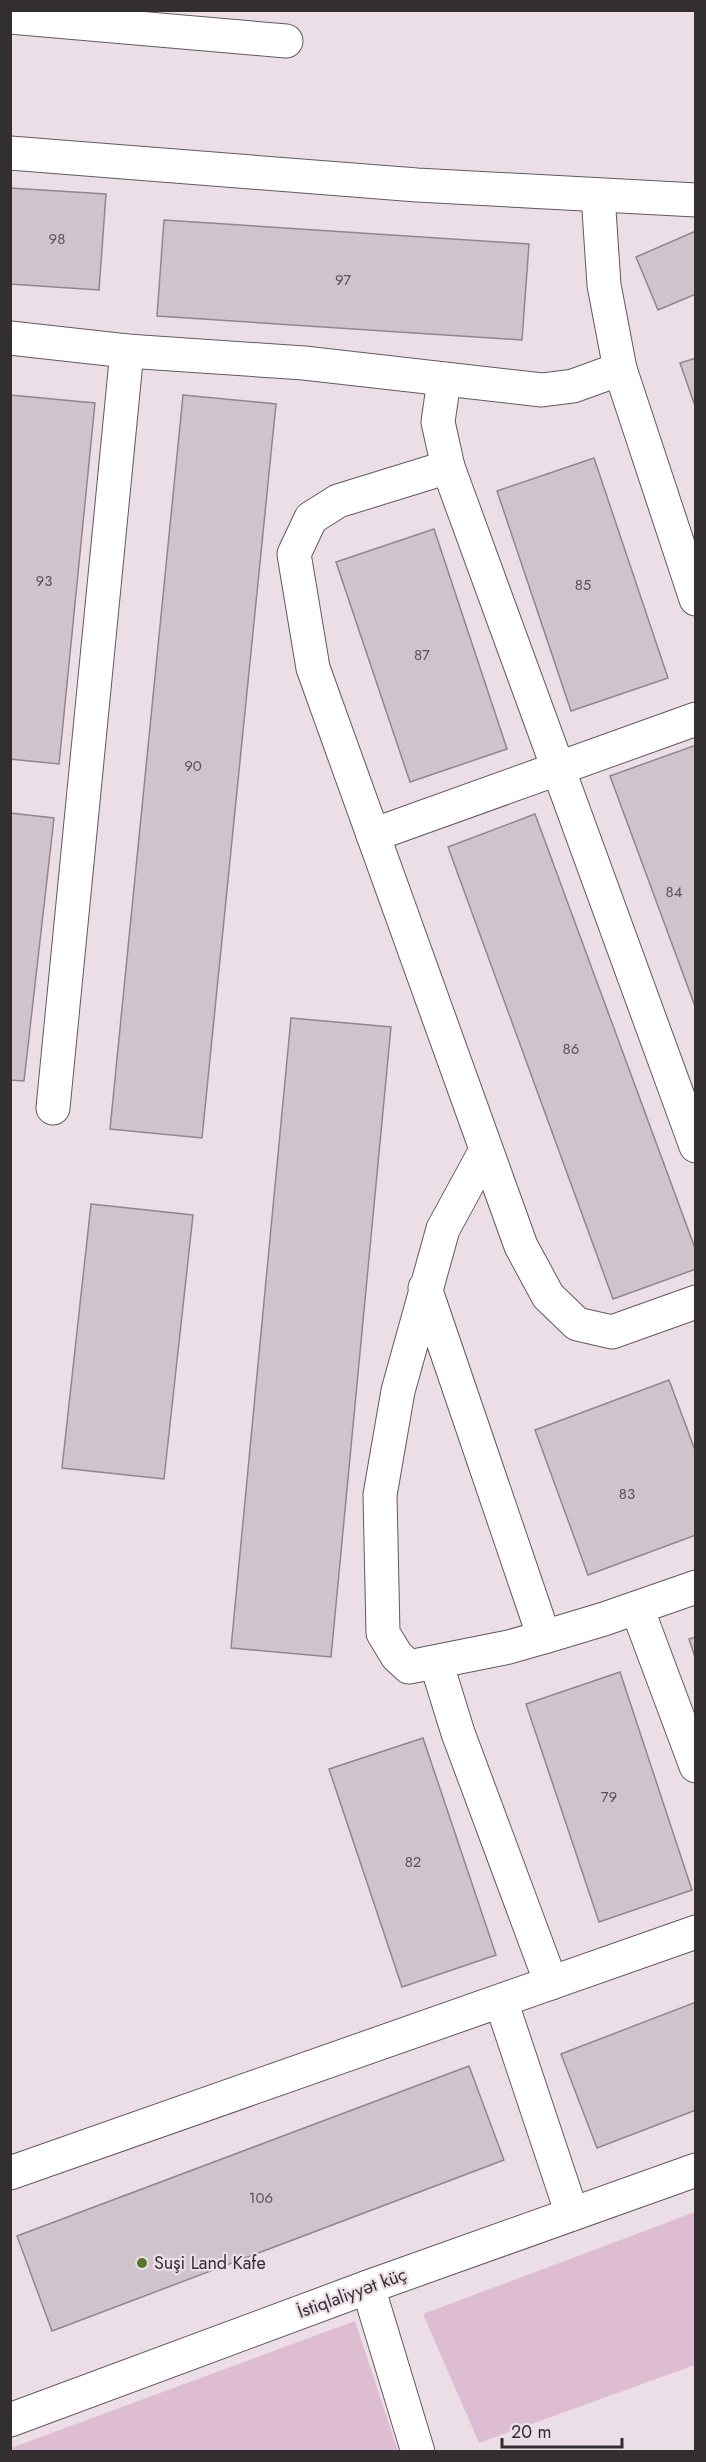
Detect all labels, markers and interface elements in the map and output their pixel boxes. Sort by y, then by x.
house number: 98 [49,228,65,250]
house number: 97 [335,269,351,291]
house number: 93 [36,570,52,592]
house number: 85 [575,574,591,596]
house number: 87 [414,644,430,666]
house number: 90 [184,755,202,777]
house number: 84 [666,881,683,903]
house number: 86 [563,1038,579,1060]
house number: 83 [619,1483,635,1505]
house number: 79 [601,1786,617,1808]
house number: 82 [405,1851,421,1873]
house number: 106 [249,2187,273,2209]
place label: Suşi Land Kafe [154,2250,266,2276]
marker: Suşi Land Kafe [135,2256,149,2270]
street label: İstiqlaliyyət küç [294,2261,410,2325]
scale bar [502,2411,622,2449]
text: 20 m [511,2419,551,2445]

